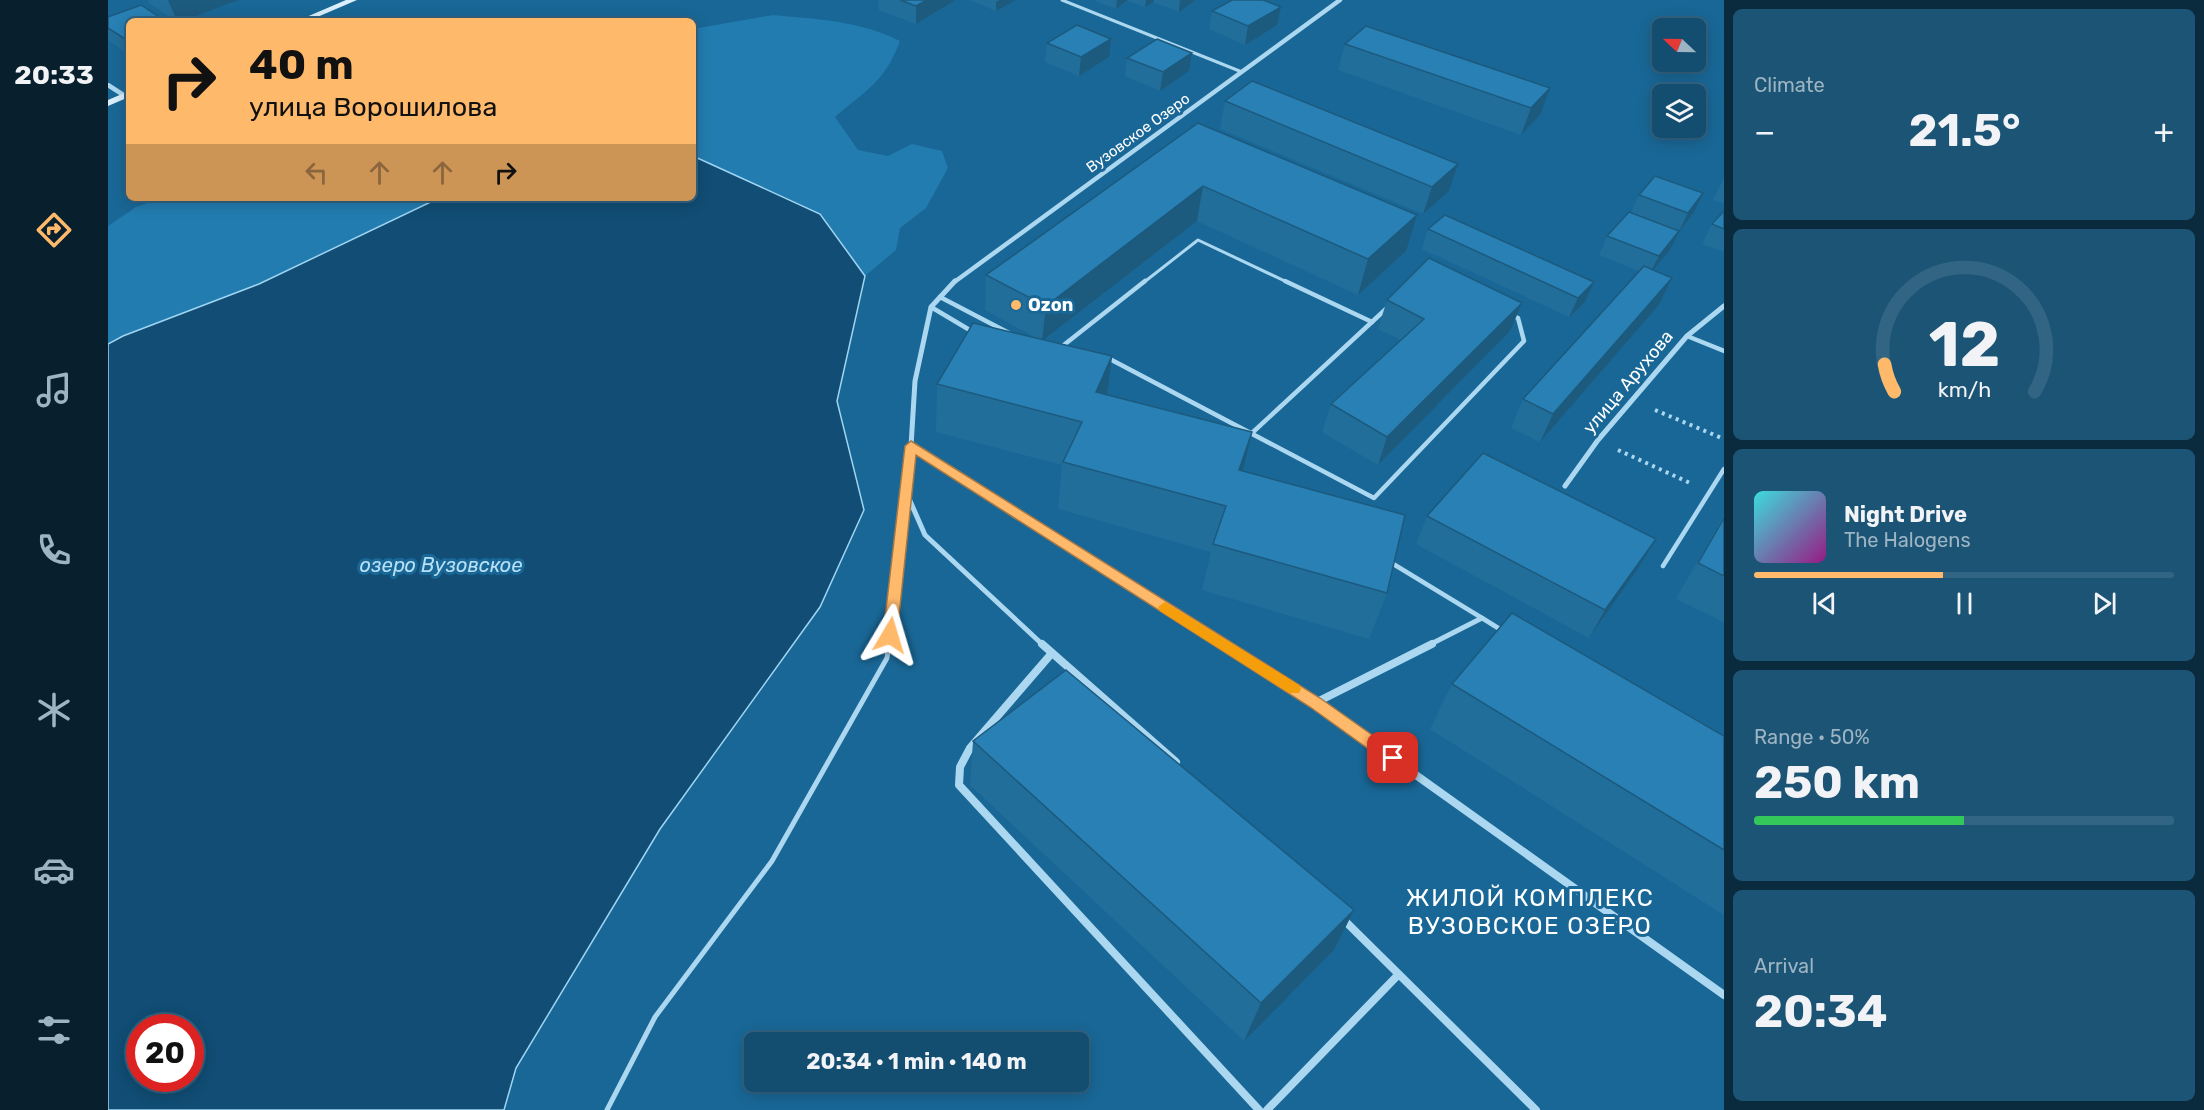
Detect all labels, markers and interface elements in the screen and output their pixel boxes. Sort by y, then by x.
north arrow [1652,18,1706,72]
map controls [1652,18,1706,138]
text: 40 m [249,40,354,90]
icon: right [150,42,228,120]
text: 20:33 [14,59,94,91]
text: Climate [1754,73,1825,97]
button: layers [1652,84,1706,138]
street label: Вузовское Озеро [1083,89,1193,177]
text: улица Ворошилова [249,91,497,123]
text: 21.5° [1908,104,2020,157]
text: − [1754,112,1775,151]
text: + [2153,112,2174,151]
icon: left [300,156,333,189]
icon: ahead [363,156,396,189]
icon: ahead [426,156,459,189]
icon: right [489,156,522,189]
icon: directions [33,209,75,251]
place label: Ozon [1028,294,1073,316]
marker: Ozon [1009,298,1023,312]
text: 12 [1928,308,2000,382]
street label: улица Арухова [1578,326,1678,438]
icon: music [33,369,75,411]
text: km/h [1937,377,1991,402]
text: Night Drive [1844,501,1967,528]
text: The Halogens [1844,528,1971,552]
icon: phone [33,529,75,571]
water label: озеро Вузовское [360,553,522,577]
icon: previous [1808,587,1841,620]
icon: pause [1948,587,1981,620]
icon: next [2088,587,2121,620]
position arrow [858,603,922,667]
icon: climate [33,689,75,731]
text: Range · 50% [1754,725,1870,749]
pin [1367,732,1418,783]
icon: arrive [1376,741,1409,774]
text: 250 km [1754,756,1920,809]
icon: car [33,849,75,891]
district label: ЖИЛОЙ КОМПЛЕКС ВУЗОВСКОЕ ОЗЕРО [1406,884,1654,940]
text: Arrival [1754,954,1814,978]
text: 20:34 [1754,985,1887,1038]
icon: filters [33,1009,75,1051]
speed limit sign: 20 [126,1014,204,1092]
text: 20:34 · 1 min · 140 m [806,1048,1027,1075]

